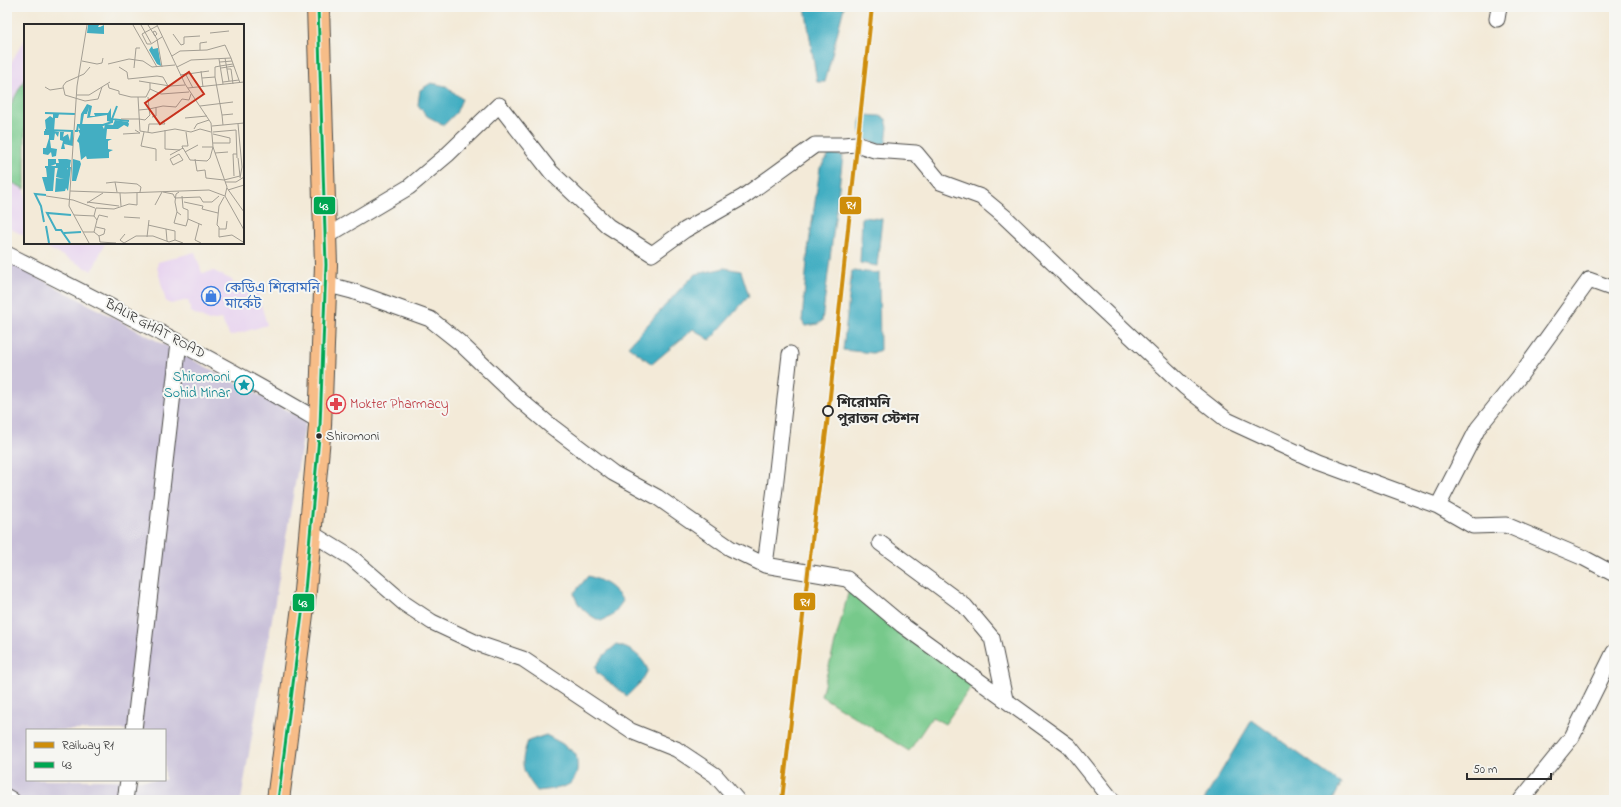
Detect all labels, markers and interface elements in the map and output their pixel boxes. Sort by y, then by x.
inset map [24,24,244,244]
line badge: 43 [313,196,336,215]
line badge: R1 [839,196,862,215]
text: R1 [845,198,856,214]
text: 43 [318,199,329,215]
place label: কেডিএ শিরোমনি মার্কেট [224,278,320,315]
shop icon: কেডিএ শিরোমনি মার্কেট [200,285,222,307]
street label: BALIR GHAT ROAD [100,293,209,364]
place label: Shiromoni Sohid Minar [164,367,231,404]
place icon: Shiromoni Sohid Minar [233,374,255,396]
pharmacy icon: Mokter Pharmacy [325,393,347,415]
place label: শিরোমনি পুরাতন স্টেশন [836,393,919,430]
place label: Mokter Pharmacy [350,394,449,416]
marker: শিরোমনি পুরাতন স্টেশন [822,405,834,417]
place label: Shiromoni [326,427,379,446]
marker: Shiromoni [314,431,324,441]
line badge: R1 [793,592,816,611]
line badge: 43 [292,593,315,612]
text: R1 [799,595,810,611]
text: 43 [297,596,308,612]
legend [26,729,166,781]
text: Railway R1 [62,737,114,756]
scale bar [1467,755,1551,781]
text: 43 [62,757,72,775]
text: 50 m [1473,761,1497,779]

